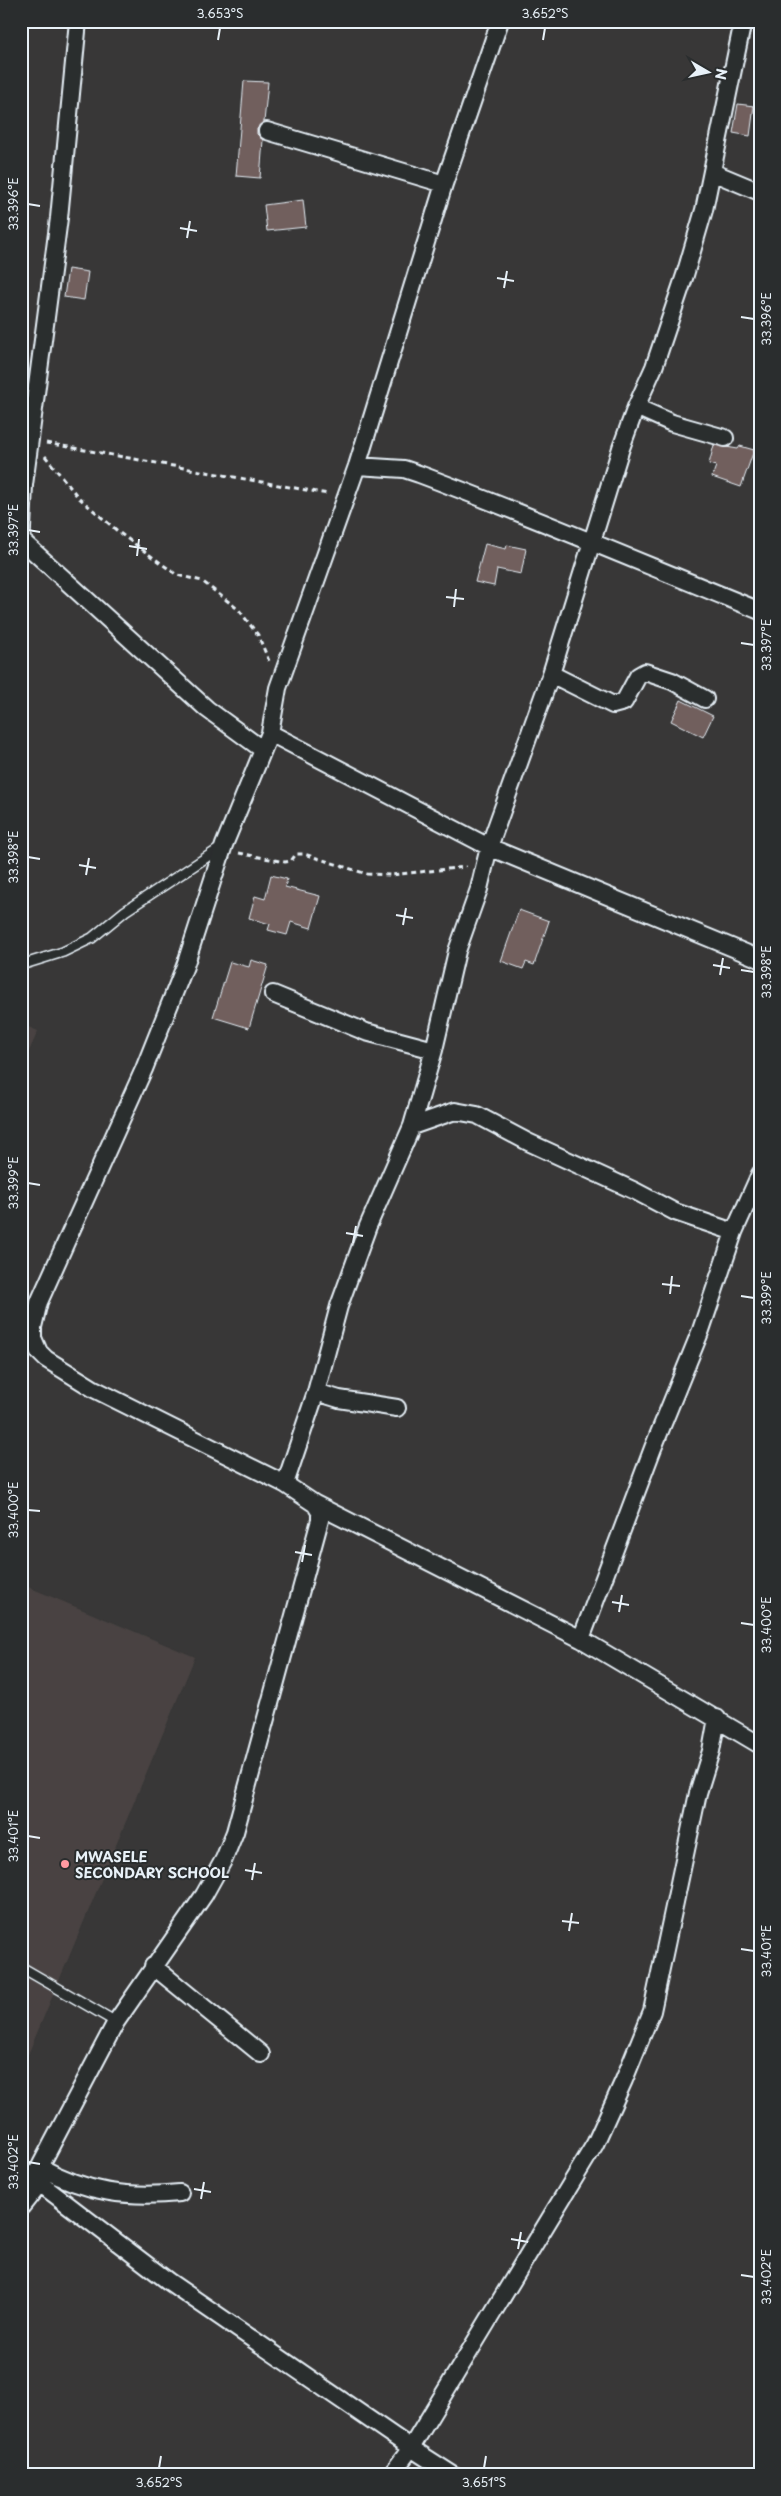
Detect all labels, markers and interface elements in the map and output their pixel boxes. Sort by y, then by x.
text: 3.653°S [197,4,243,22]
text: 3.652°S [521,4,569,22]
north arrow [684,48,734,98]
text: N [710,67,733,81]
text: 33.396°E [4,177,22,231]
text: 33.396°E [757,292,775,346]
text: 33.397°E [4,504,22,556]
text: 33.397°E [757,619,775,671]
text: 33.398°E [4,830,22,884]
text: 33.398°E [757,945,775,999]
text: 33.399°E [4,1156,22,1210]
text: 33.399°E [757,1271,775,1325]
text: 33.400°E [4,1482,22,1538]
text: 33.400°E [757,1597,775,1653]
text: 33.401°E [4,1810,22,1862]
place label: MWASELE SECONDARY SCHOOL [75,1846,229,1883]
marker: MWASELE SECONDARY SCHOOL [59,1858,71,1870]
text: 33.401°E [757,1925,775,1977]
text: 33.402°E [4,2134,22,2190]
text: 33.402°E [757,2249,775,2305]
text: 3.652°S [135,2473,183,2491]
text: 3.651°S [462,2473,506,2491]

